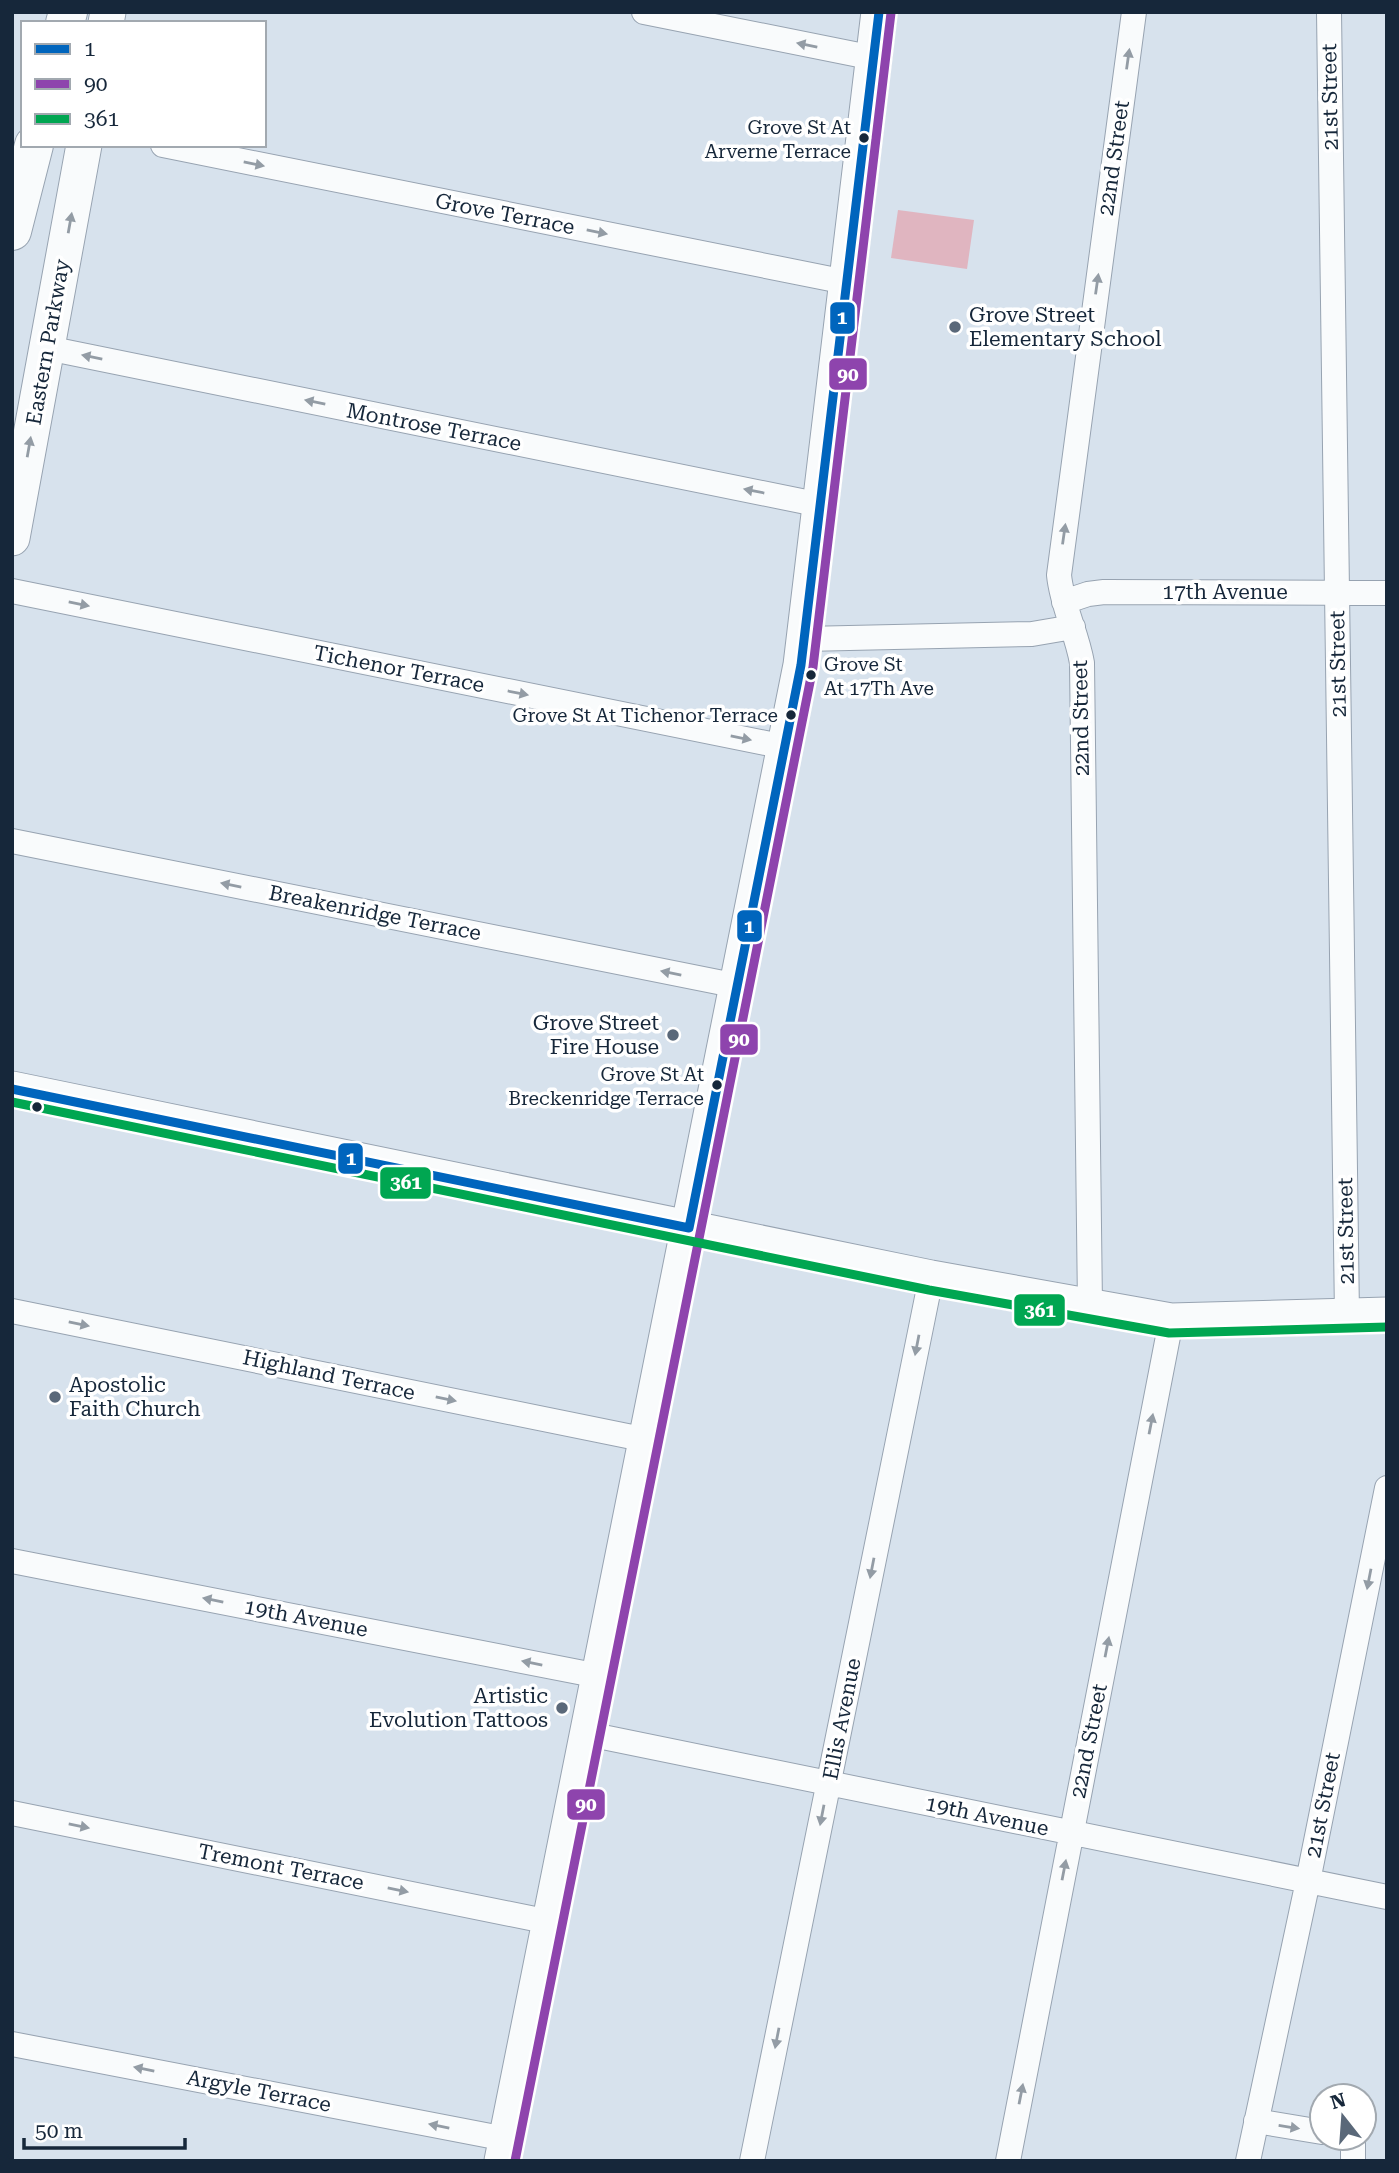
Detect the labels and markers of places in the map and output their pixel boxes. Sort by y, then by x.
place label: Grove St At Arverne Terrace [705,116,851,163]
marker: Grove St At Arverne Terrace [857,131,871,145]
place label: Grove Street Elementary School [969,303,1162,351]
marker: Grove Street Elementary School [947,319,963,335]
place label: Grove St At 17Th Ave [824,653,934,700]
marker: Grove St At 17Th Ave [804,668,818,682]
place label: Grove St At Tichenor Terrace [513,704,778,727]
marker: Grove St At Tichenor Terrace [784,708,798,722]
place label: Grove Street Fire House [533,1011,659,1059]
marker: Grove Street Fire House [665,1027,681,1043]
place label: Grove St At Breckenridge Terrace [508,1063,704,1110]
marker: Grove St At Breckenridge Terrace [710,1078,724,1092]
unlabelled marker [30,1100,44,1114]
place label: Apostolic Faith Church [69,1373,201,1421]
marker: Apostolic Faith Church [47,1389,63,1405]
place label: Artistic Evolution Tattoos [369,1684,548,1732]
marker: Artistic Evolution Tattoos [554,1700,570,1716]

